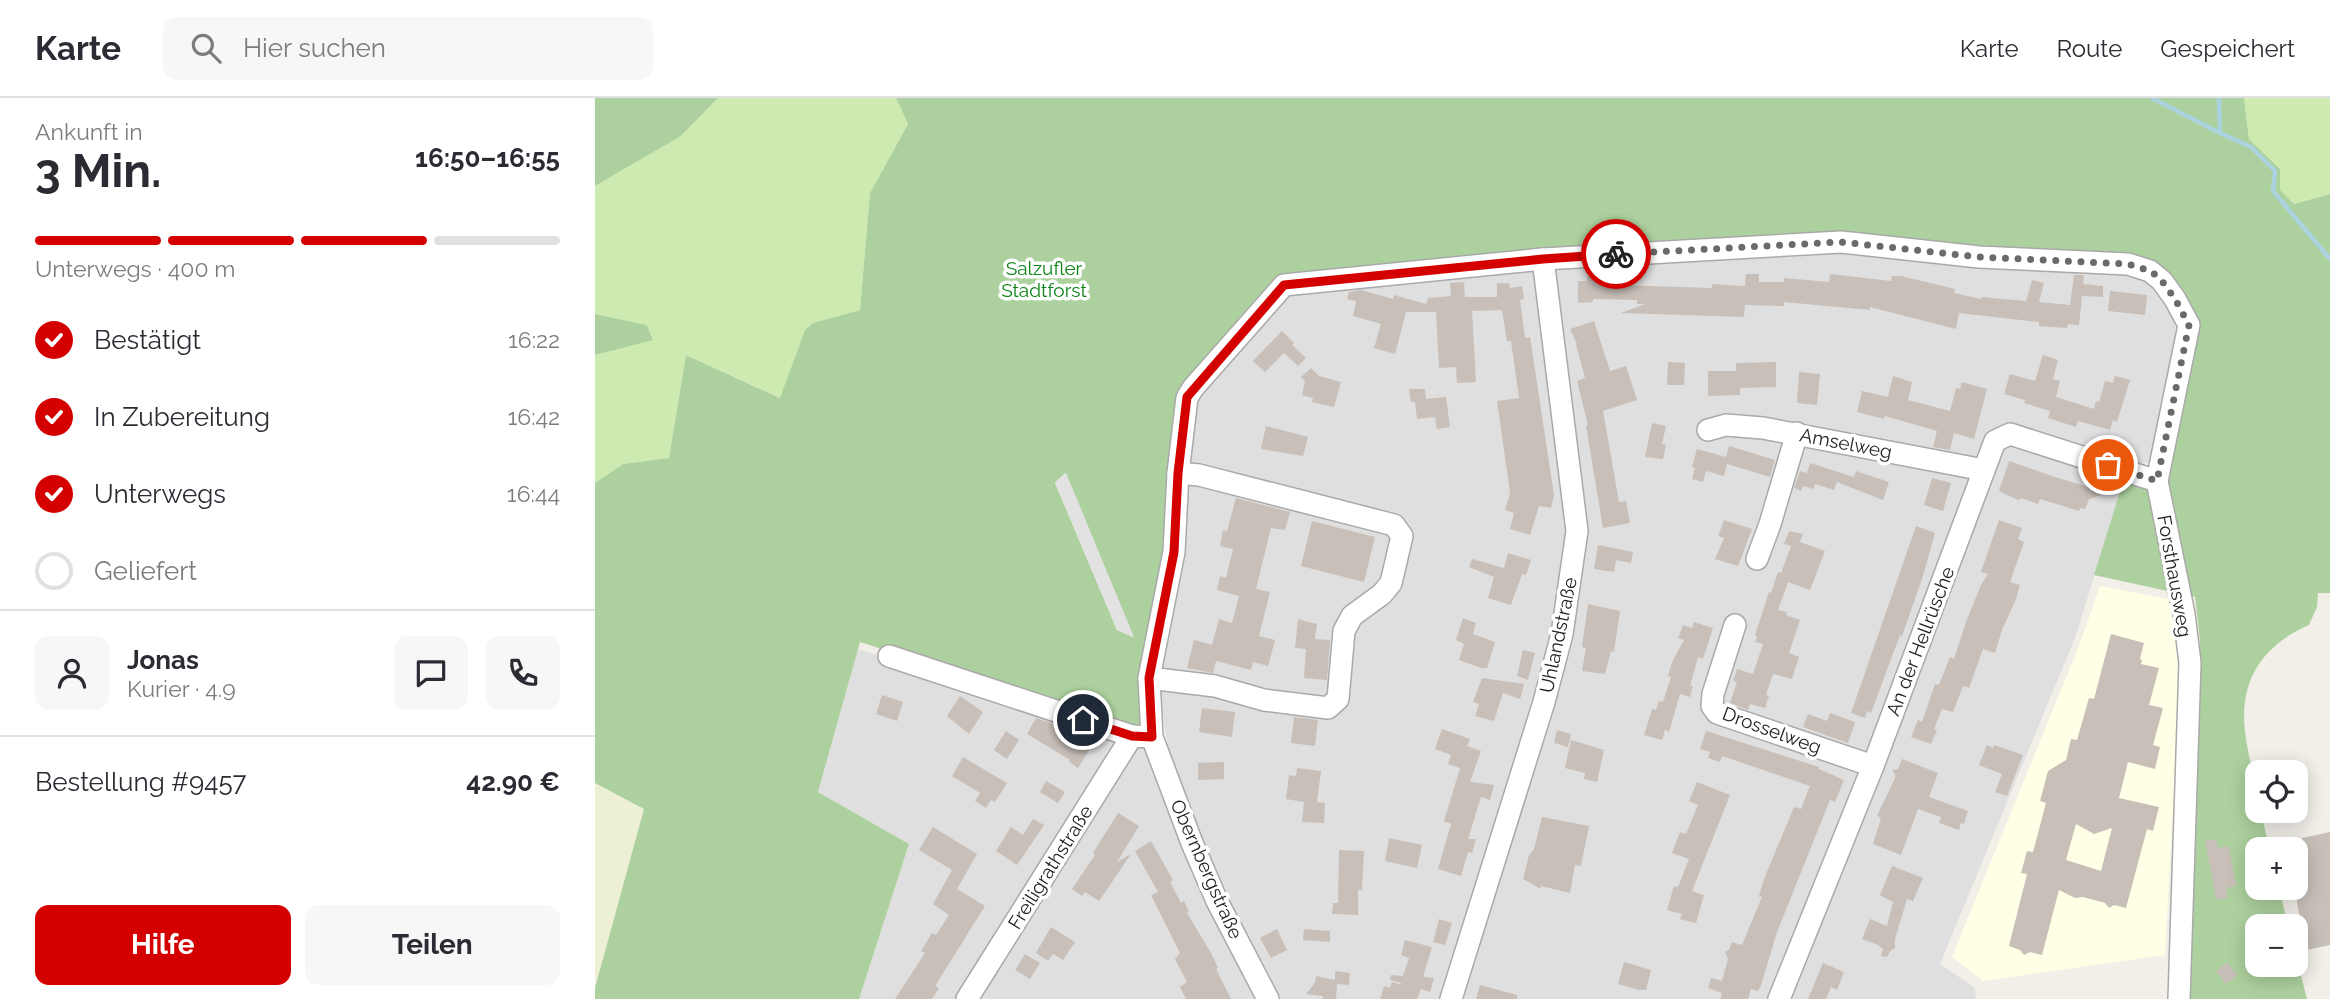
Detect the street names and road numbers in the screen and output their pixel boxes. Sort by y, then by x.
street label: Amselweg [1798,423,1894,463]
street label: Forsthausweg [2153,513,2197,639]
street label: An der Hellrüsche [1881,563,1959,719]
street label: Uhlandstraße [1535,575,1581,695]
street label: Drosselweg [1720,702,1824,758]
street label: Obernbergstraße [1166,796,1248,942]
street label: Freiligrathstraße [1003,801,1097,933]

